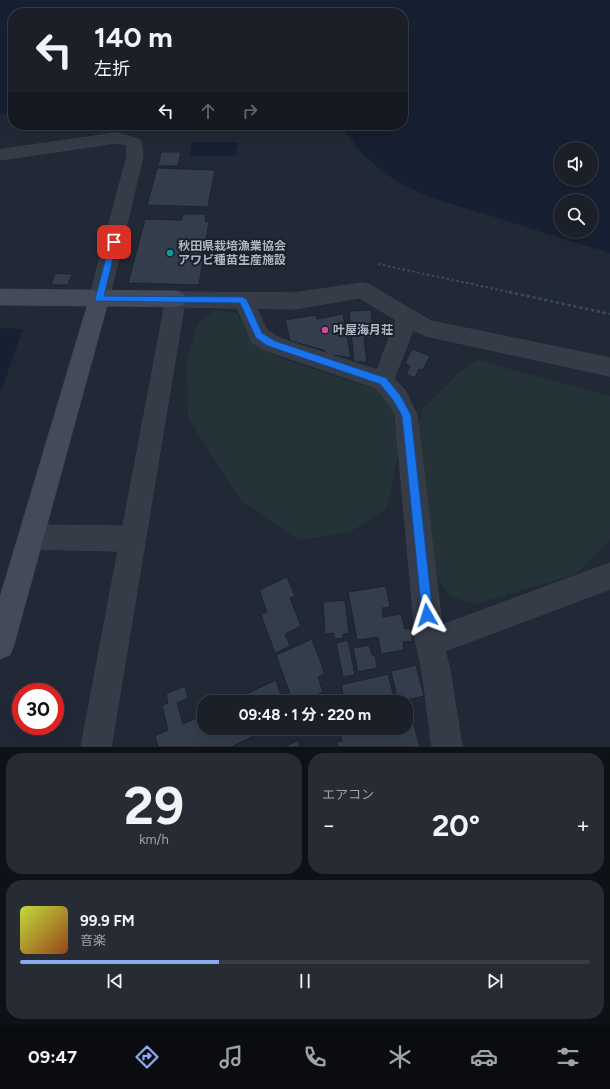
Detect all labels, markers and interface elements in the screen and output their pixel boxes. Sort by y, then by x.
text: 140 m [94,20,173,54]
icon: left [28,24,80,76]
text: 左折 [94,58,130,80]
icon: left [155,100,177,122]
icon: ahead [197,100,219,122]
icon: right [239,100,261,122]
map controls [554,142,598,238]
button: sound [554,142,598,186]
button: search [554,194,598,238]
pin [97,225,131,259]
icon: arrive [103,231,125,253]
place label: 秋田県栽培漁業協会 アワビ種苗生産施設 [178,239,286,267]
marker: 秋田県栽培漁業協会 アワビ種苗生産施設 [165,248,175,258]
place label: 叶屋海月荘 [333,323,393,337]
marker: 叶屋海月荘 [320,325,330,335]
position arrow [406,594,448,636]
speed limit sign: 30 [12,683,64,735]
text: 09:48 · 1 分 · 220 m [239,706,371,724]
text: 29 [124,775,184,837]
text: エアコン [322,787,374,802]
text: 20° [432,807,480,844]
text: − [322,812,336,839]
text: + [576,812,590,839]
text: km/h [139,832,169,847]
text: 99.9 FM [80,912,135,930]
text: 音楽 [80,933,106,948]
icon: previous [104,970,126,992]
icon: pause [294,970,316,992]
icon: next [484,970,506,992]
icon: directions [133,1043,161,1071]
icon: music [217,1043,245,1071]
icon: phone [301,1043,329,1071]
icon: climate [386,1043,414,1071]
icon: car [470,1043,498,1071]
icon: filters [554,1043,582,1071]
text: 09:47 [28,1046,77,1068]

